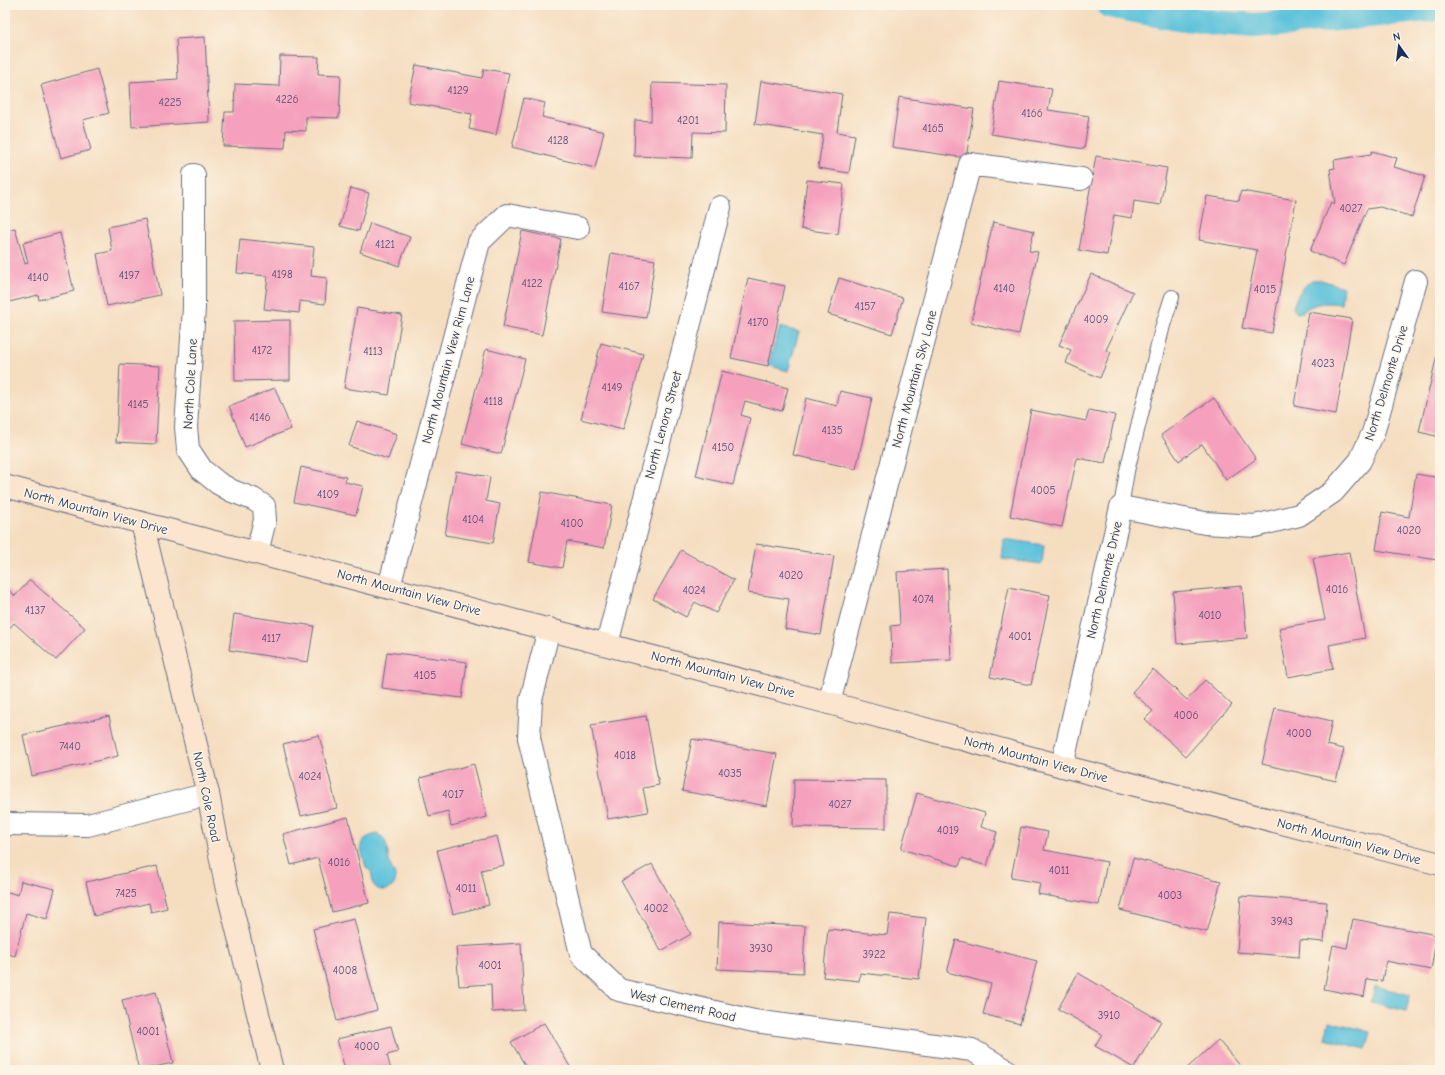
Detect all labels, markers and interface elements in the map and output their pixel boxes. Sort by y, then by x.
north arrow [1379,26,1419,66]
text: N [1392,30,1402,44]
house number: 4129 [447,84,469,97]
house number: 4226 [276,93,298,106]
house number: 4225 [159,96,181,109]
house number: 4166 [1021,107,1043,120]
house number: 4201 [677,114,699,127]
house number: 4165 [922,122,944,135]
house number: 4128 [547,134,569,147]
house number: 4027 [1340,202,1362,215]
house number: 4121 [375,238,395,251]
house number: 4198 [271,268,293,281]
house number: 4197 [119,269,139,282]
house number: 4140 [27,271,49,284]
street label: North Mountain View Rim Lane [418,274,478,445]
house number: 4122 [521,277,543,290]
house number: 4167 [619,280,639,293]
house number: 4140 [993,282,1015,295]
house number: 4015 [1254,283,1276,296]
house number: 4157 [855,300,875,313]
street label: North Mountain Sky Lane [888,308,940,450]
house number: 4009 [1084,313,1108,326]
house number: 4170 [747,316,769,329]
street label: North Delmonte Drive [1361,323,1411,443]
street label: North Cole Lane [180,338,200,430]
house number: 4172 [252,344,273,357]
house number: 4113 [363,345,383,358]
house number: 4023 [1311,357,1335,370]
street label: North Lenora Street [641,368,685,481]
house number: 4149 [602,381,623,394]
house number: 4118 [483,395,503,408]
house number: 4145 [128,398,149,411]
house number: 4146 [250,411,271,424]
house number: 4135 [821,424,843,437]
house number: 4150 [712,441,734,454]
house number: 4005 [1031,484,1055,497]
street label: North Mountain View Drive [22,485,170,538]
house number: 4109 [317,488,339,501]
house number: 4104 [462,513,484,526]
house number: 4100 [560,517,584,530]
street label: North Delmonte Drive [1083,519,1125,640]
house number: 4020 [1397,524,1421,537]
street label: North Mountain View Drive [335,566,483,619]
house number: 4020 [779,569,803,582]
house number: 4016 [1326,583,1348,596]
house number: 4024 [682,584,706,597]
house number: 4074 [912,593,934,606]
house number: 4137 [25,604,45,617]
house number: 4010 [1198,609,1222,622]
house number: 4001 [1008,630,1032,643]
house number: 4117 [261,632,281,645]
street label: North Mountain View Drive [649,648,797,701]
house number: 4105 [414,669,436,682]
house number: 4006 [1174,709,1198,722]
house number: 4000 [1286,727,1312,740]
street label: North Mountain View Drive [962,733,1110,786]
house number: 7440 [59,740,81,753]
house number: 4018 [614,749,636,762]
street label: North Cole Road [190,750,224,844]
house number: 4035 [718,767,742,780]
house number: 4024 [298,770,322,783]
house number: 4017 [442,788,464,801]
house number: 4027 [829,798,851,811]
street label: North Mountain View Drive [1275,815,1423,868]
house number: 4019 [937,824,959,837]
house number: 4016 [328,856,350,869]
house number: 4011 [1049,864,1069,877]
house number: 4011 [456,882,476,895]
house number: 7425 [115,887,137,900]
house number: 4003 [1158,889,1182,902]
house number: 4002 [644,902,668,915]
house number: 3943 [1271,915,1293,928]
house number: 3930 [749,942,773,955]
house number: 3922 [863,948,886,961]
house number: 4001 [478,959,502,972]
house number: 4008 [333,964,358,977]
street label: West Clement Road [629,986,737,1024]
house number: 3910 [1098,1009,1120,1022]
house number: 4001 [136,1025,160,1038]
house number: 4000 [354,1040,380,1053]

